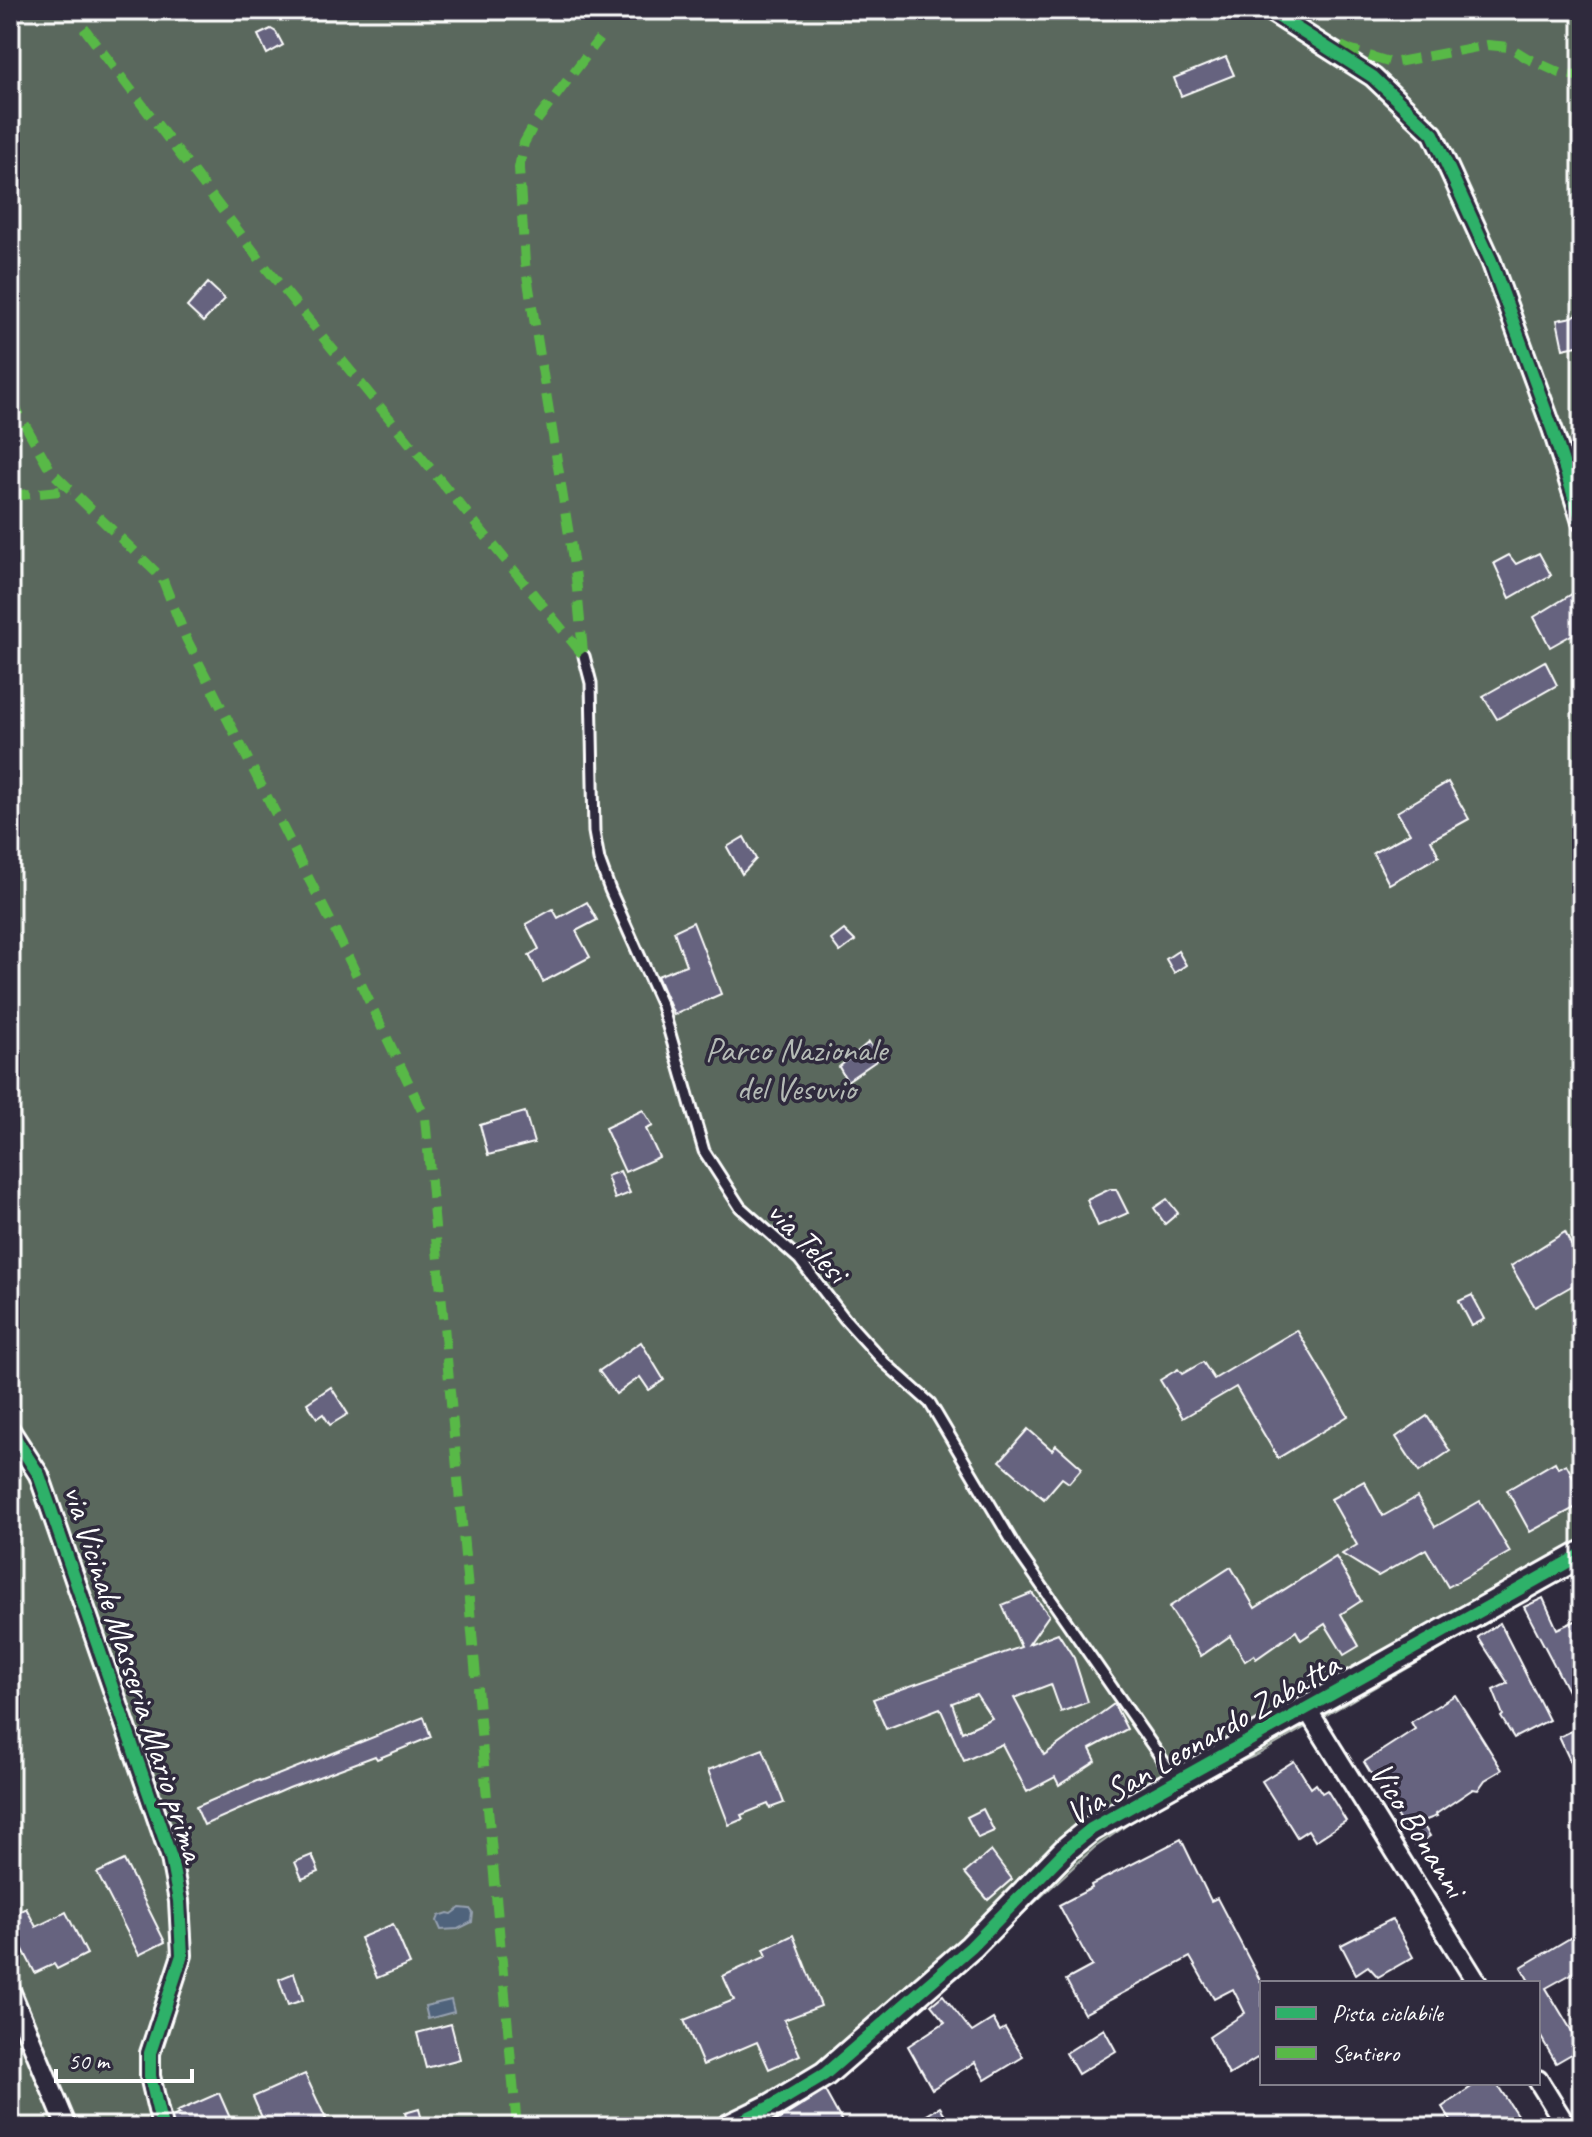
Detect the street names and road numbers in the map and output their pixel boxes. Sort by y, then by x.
street label: via Telesi [758,1191,860,1295]
street label: via Vicinale Masseria Mario prima [53,1479,217,1870]
street label: Via San Leonardo Zabatta [1058,1642,1349,1834]
street label: Vico Bonanni [1360,1753,1479,1908]

